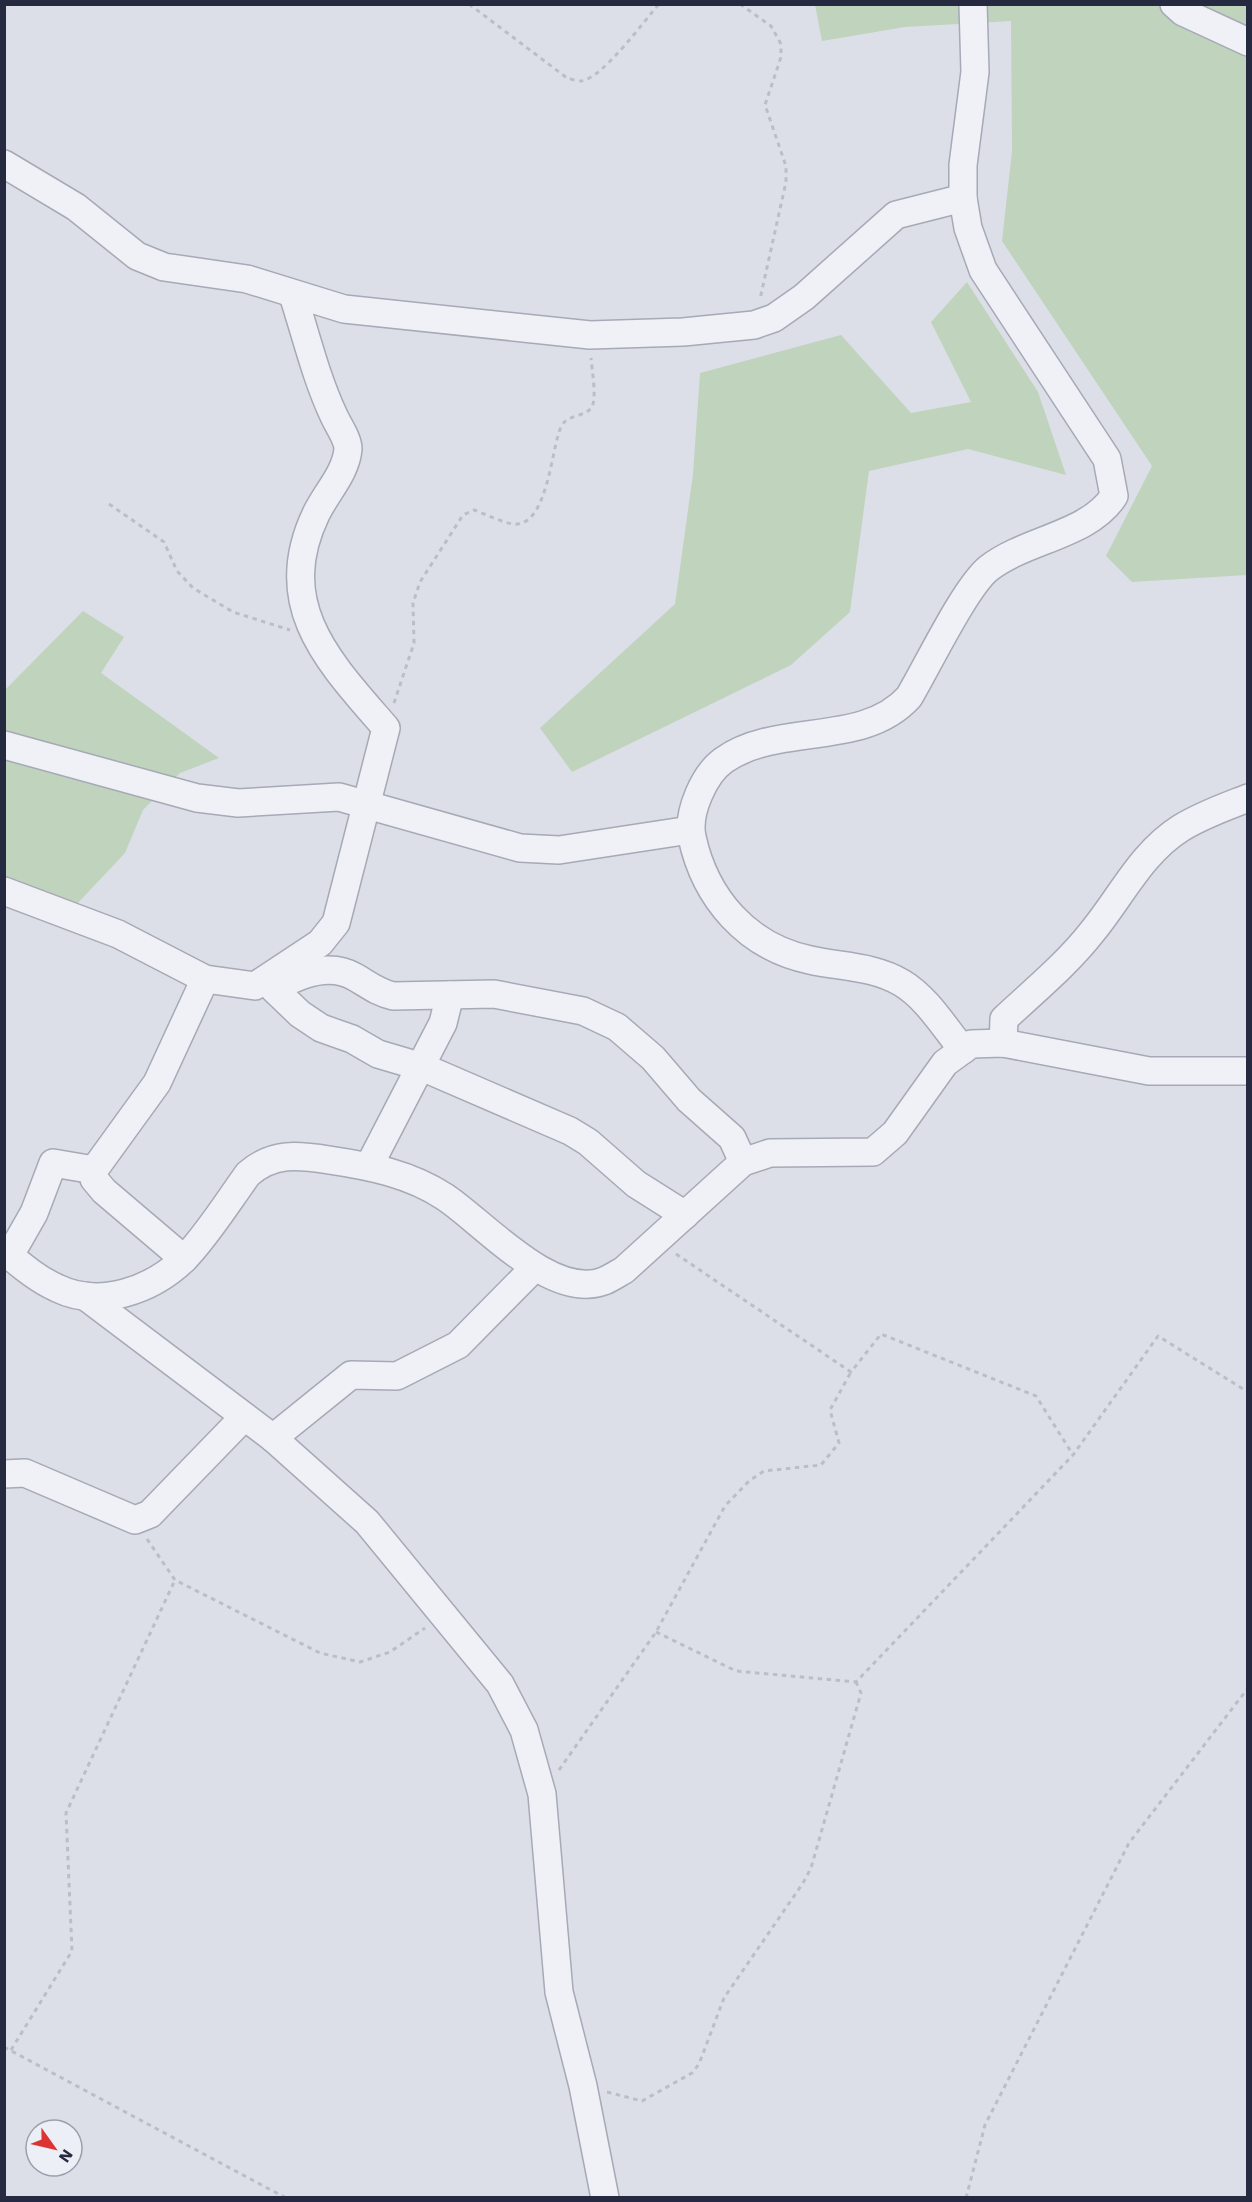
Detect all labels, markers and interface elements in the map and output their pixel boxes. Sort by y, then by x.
north arrow [24,2118,84,2178]
text: N [55,2146,77,2166]

